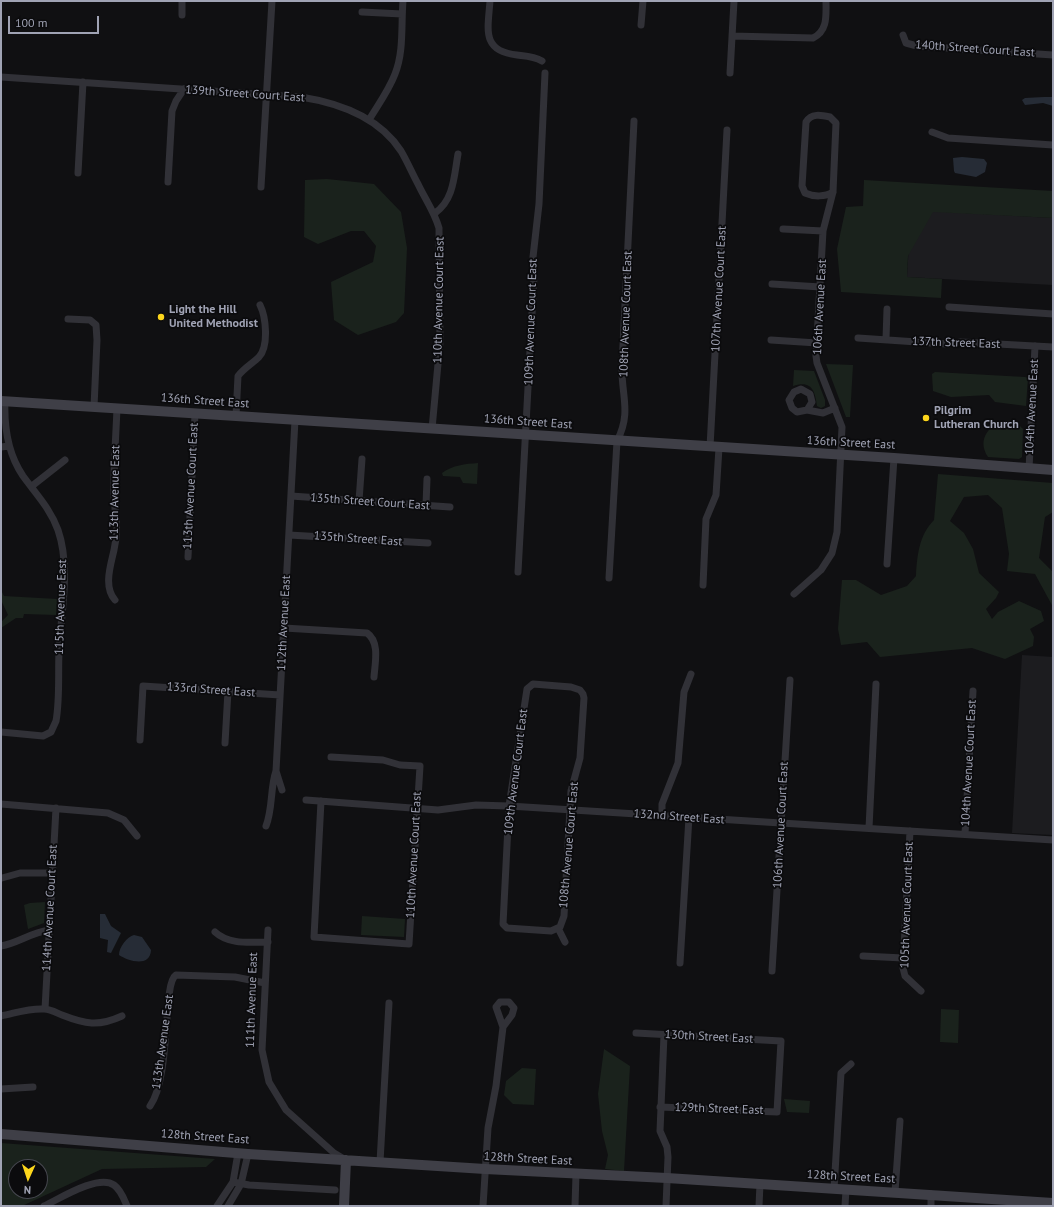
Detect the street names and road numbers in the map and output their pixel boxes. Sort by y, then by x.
street label: 140th Street Court East [915,38,1035,60]
street label: 139th Street Court East [185,83,305,105]
street label: 107th Avenue Court East [709,226,729,352]
street label: 110th Avenue Court East [431,237,447,363]
street label: 108th Avenue Court East [617,250,635,378]
street label: 109th Avenue Court East [522,258,540,386]
street label: 106th Avenue East [810,259,830,355]
street label: 137th Street East [912,334,1000,352]
street label: 104th Avenue East [1022,359,1042,455]
street label: 136th Street East [160,391,250,411]
street label: 136th Street East [483,412,573,432]
street label: 113th Avenue Court East [180,422,202,550]
street label: 136th Street East [806,433,896,453]
street label: 113th Avenue East [107,445,123,541]
street label: 135th Street Court East [310,491,430,513]
street label: 135th Street East [313,529,403,549]
street label: 115th Avenue East [52,559,70,655]
street label: 112th Avenue East [274,575,294,671]
street label: 133rd Street East [166,680,256,700]
street label: 104th Avenue Court East [958,699,980,827]
street label: 109th Avenue Court East [501,708,531,836]
street label: 106th Avenue Court East [770,761,792,889]
street label: 108th Avenue Court East [556,781,582,909]
street label: 110th Avenue Court East [403,791,425,919]
street label: 132nd Street East [633,807,725,827]
street label: 105th Avenue Court East [898,841,916,969]
street label: 114th Avenue Court East [39,844,61,972]
street label: 111th Avenue East [243,952,261,1048]
street label: 113th Avenue East [149,994,177,1090]
street label: 130th Street East [664,1027,754,1047]
street label: 129th Street East [674,1100,764,1118]
street label: 128th Street East [160,1127,250,1147]
street label: 128th Street East [483,1149,573,1169]
street label: 128th Street East [806,1167,896,1187]

